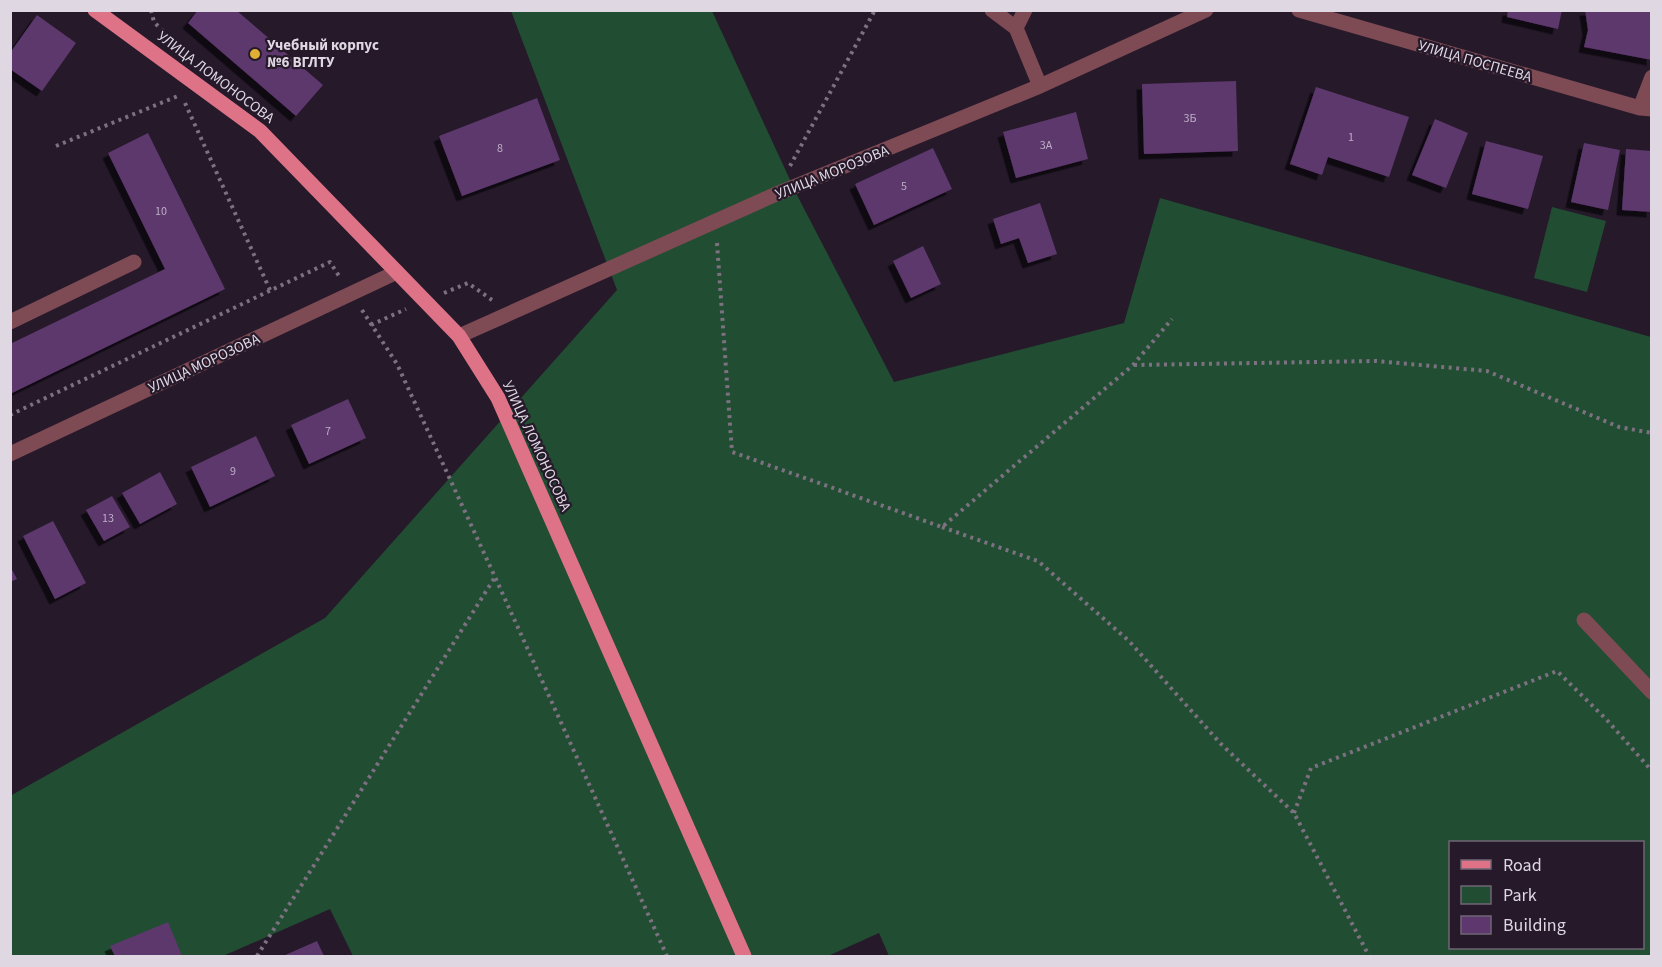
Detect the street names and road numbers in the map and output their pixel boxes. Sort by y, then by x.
street label: УЛИЦА ЛОМОНОСОВА [153,26,279,129]
street label: УЛИЦА ПОСПЕЕВА [1415,35,1535,88]
street label: УЛИЦА МОРОЗОВА [772,140,893,205]
street label: УЛИЦА МОРОЗОВА [145,328,264,399]
street label: УЛИЦА ЛОМОНОСОВА [497,377,576,516]

